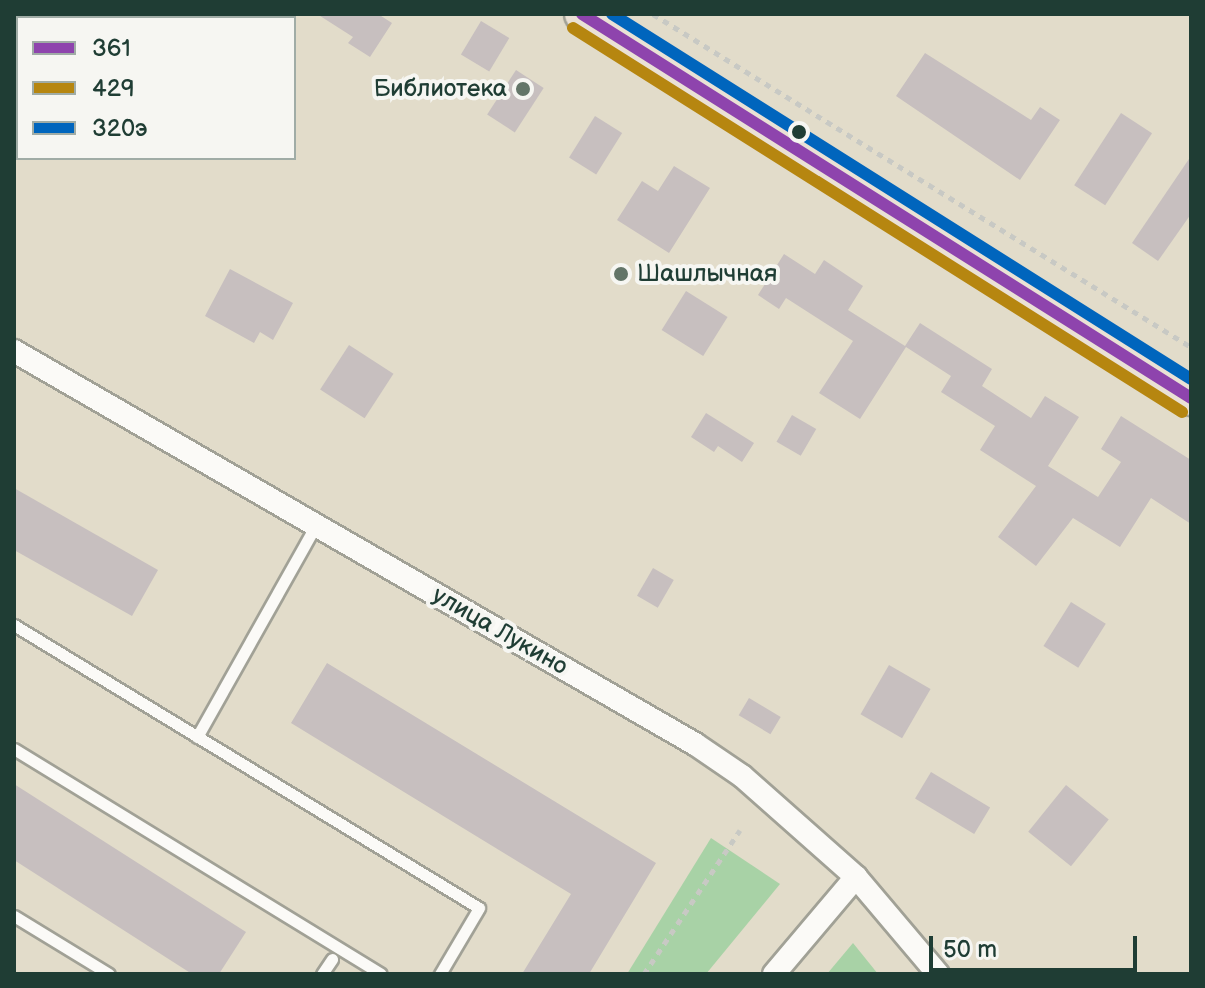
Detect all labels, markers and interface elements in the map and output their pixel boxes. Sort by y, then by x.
legend [16,16,296,160]
text: 361 [92,34,131,63]
text: 429 [92,74,135,103]
place label: Библиотека [374,75,507,103]
marker: Библиотека [514,80,532,98]
text: 320э [92,114,147,143]
unlabelled marker [791,124,807,140]
place label: Шашлычная [637,260,777,288]
marker: Шашлычная [612,265,630,283]
street label: улица Лукино [427,581,573,681]
scale bar [933,920,1141,970]
text: 50 m [943,935,997,964]

